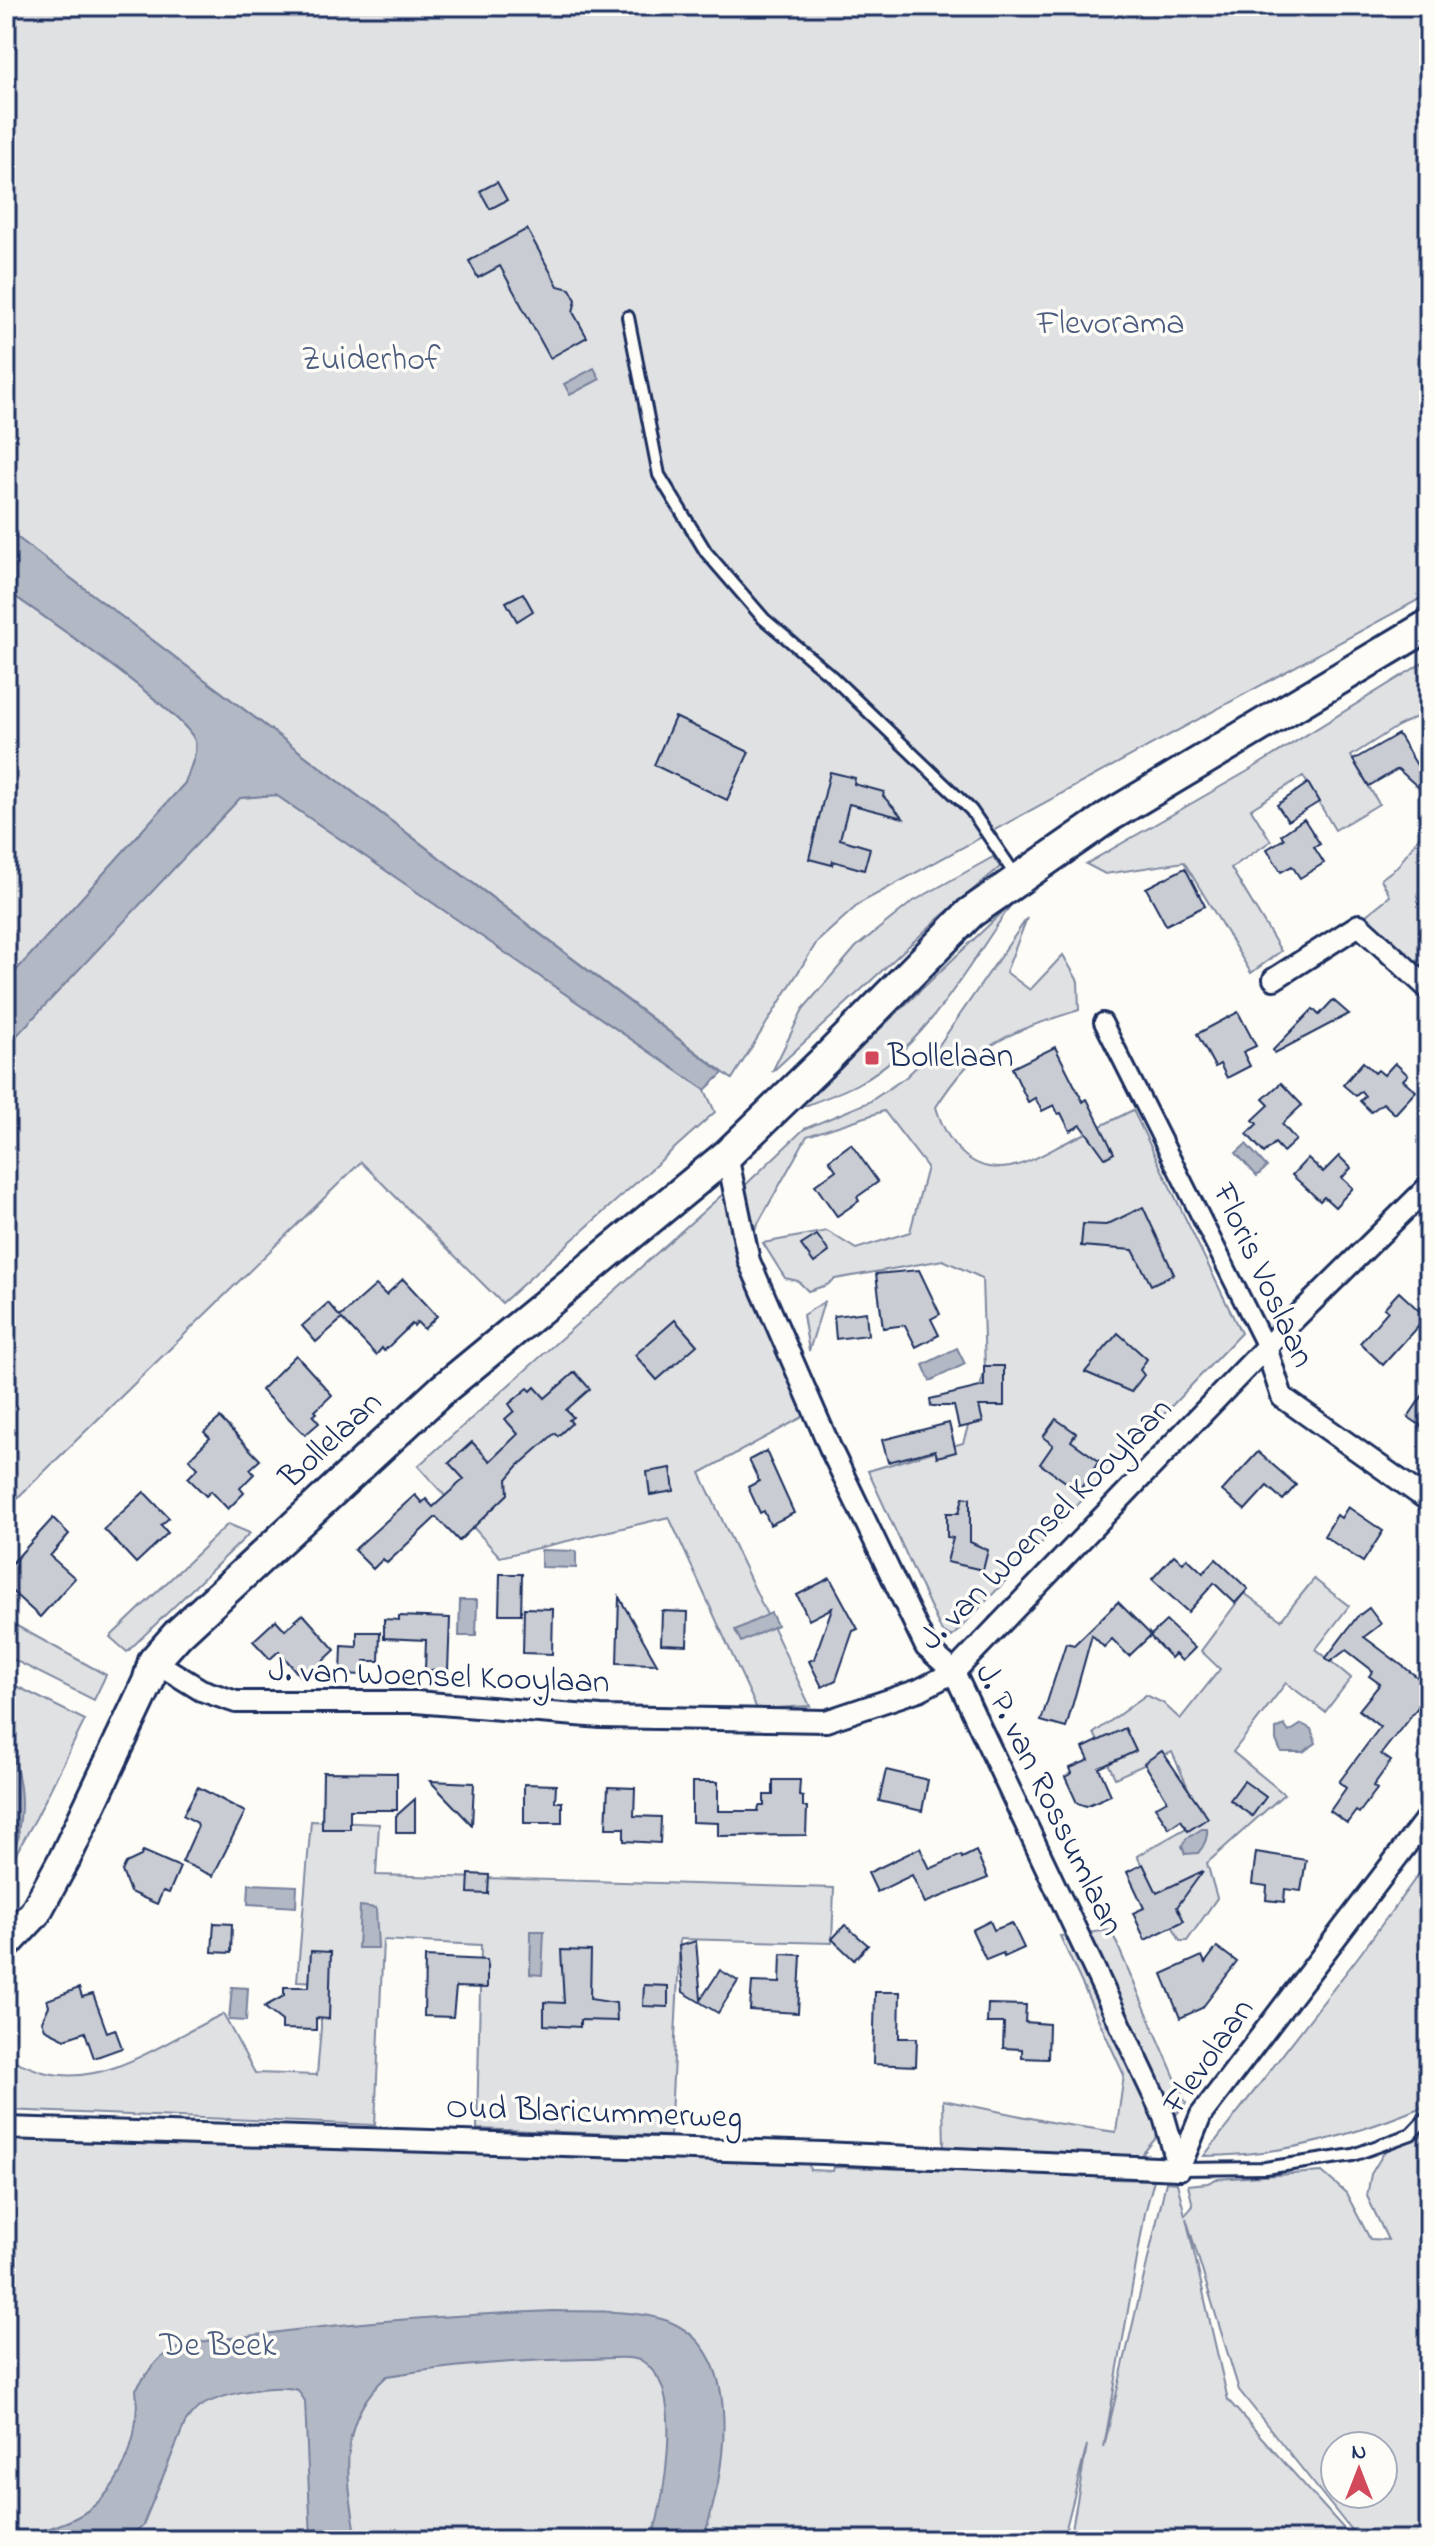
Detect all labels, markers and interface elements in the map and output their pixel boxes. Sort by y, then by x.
park label: Flevorama [1036,300,1185,350]
park label: Zuiderhof [301,336,441,386]
place label: Bollelaan [887,1033,1013,1083]
marker: Bollelaan [863,1049,881,1067]
street label: Floris Voslaan [1197,1175,1327,1376]
street label: Bollelaan [268,1380,395,1503]
street label: J. van Woensel Kooylaan [909,1387,1185,1663]
street label: J. van Woensel Kooylaan [267,1647,611,1709]
street label: J. P. van Rossumlaan [960,1655,1136,1945]
street label: Flevolaan [1151,1989,1268,2126]
street label: Oud Blaricummerweg [445,2084,743,2144]
park label: De Beek [159,2322,277,2372]
north arrow [1319,2430,1399,2510]
text: N [1352,2437,1366,2469]

